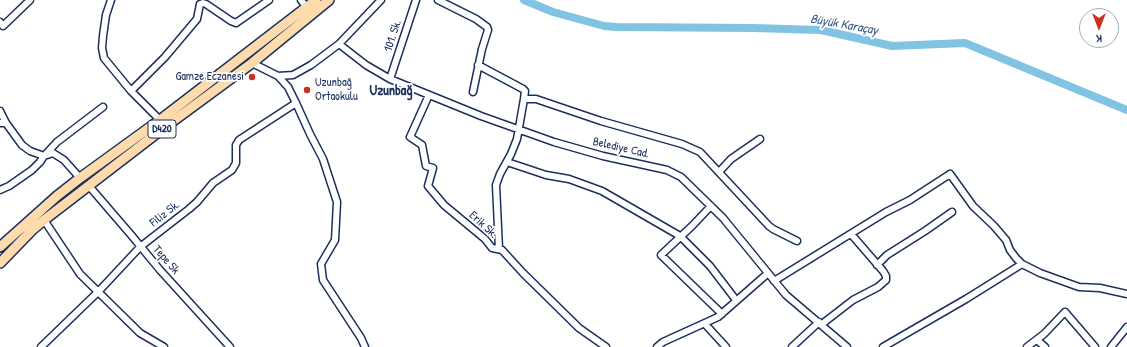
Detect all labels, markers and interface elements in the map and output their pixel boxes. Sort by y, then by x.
north arrow [1079,8,1119,48]
water label: Büyük Karaçay [809,11,879,39]
street label: 101. Sk. [381,18,405,54]
text: K [1096,32,1102,46]
place label: Gamze Eczanesi [175,70,244,84]
marker: Gamze Eczanesi [247,72,257,82]
place label: Uzunbağ Ortaokulu [315,76,358,104]
district label: Uzunbağ [369,83,413,99]
marker: Uzunbağ Ortaokulu [302,85,312,95]
road number: D420 [148,120,176,138]
street label: Belediye Cad. [591,135,651,161]
street label: Filiz Sk. [147,198,183,230]
street label: Erik Sk. [466,208,500,242]
street label: Tepe Sk [150,243,182,277]

